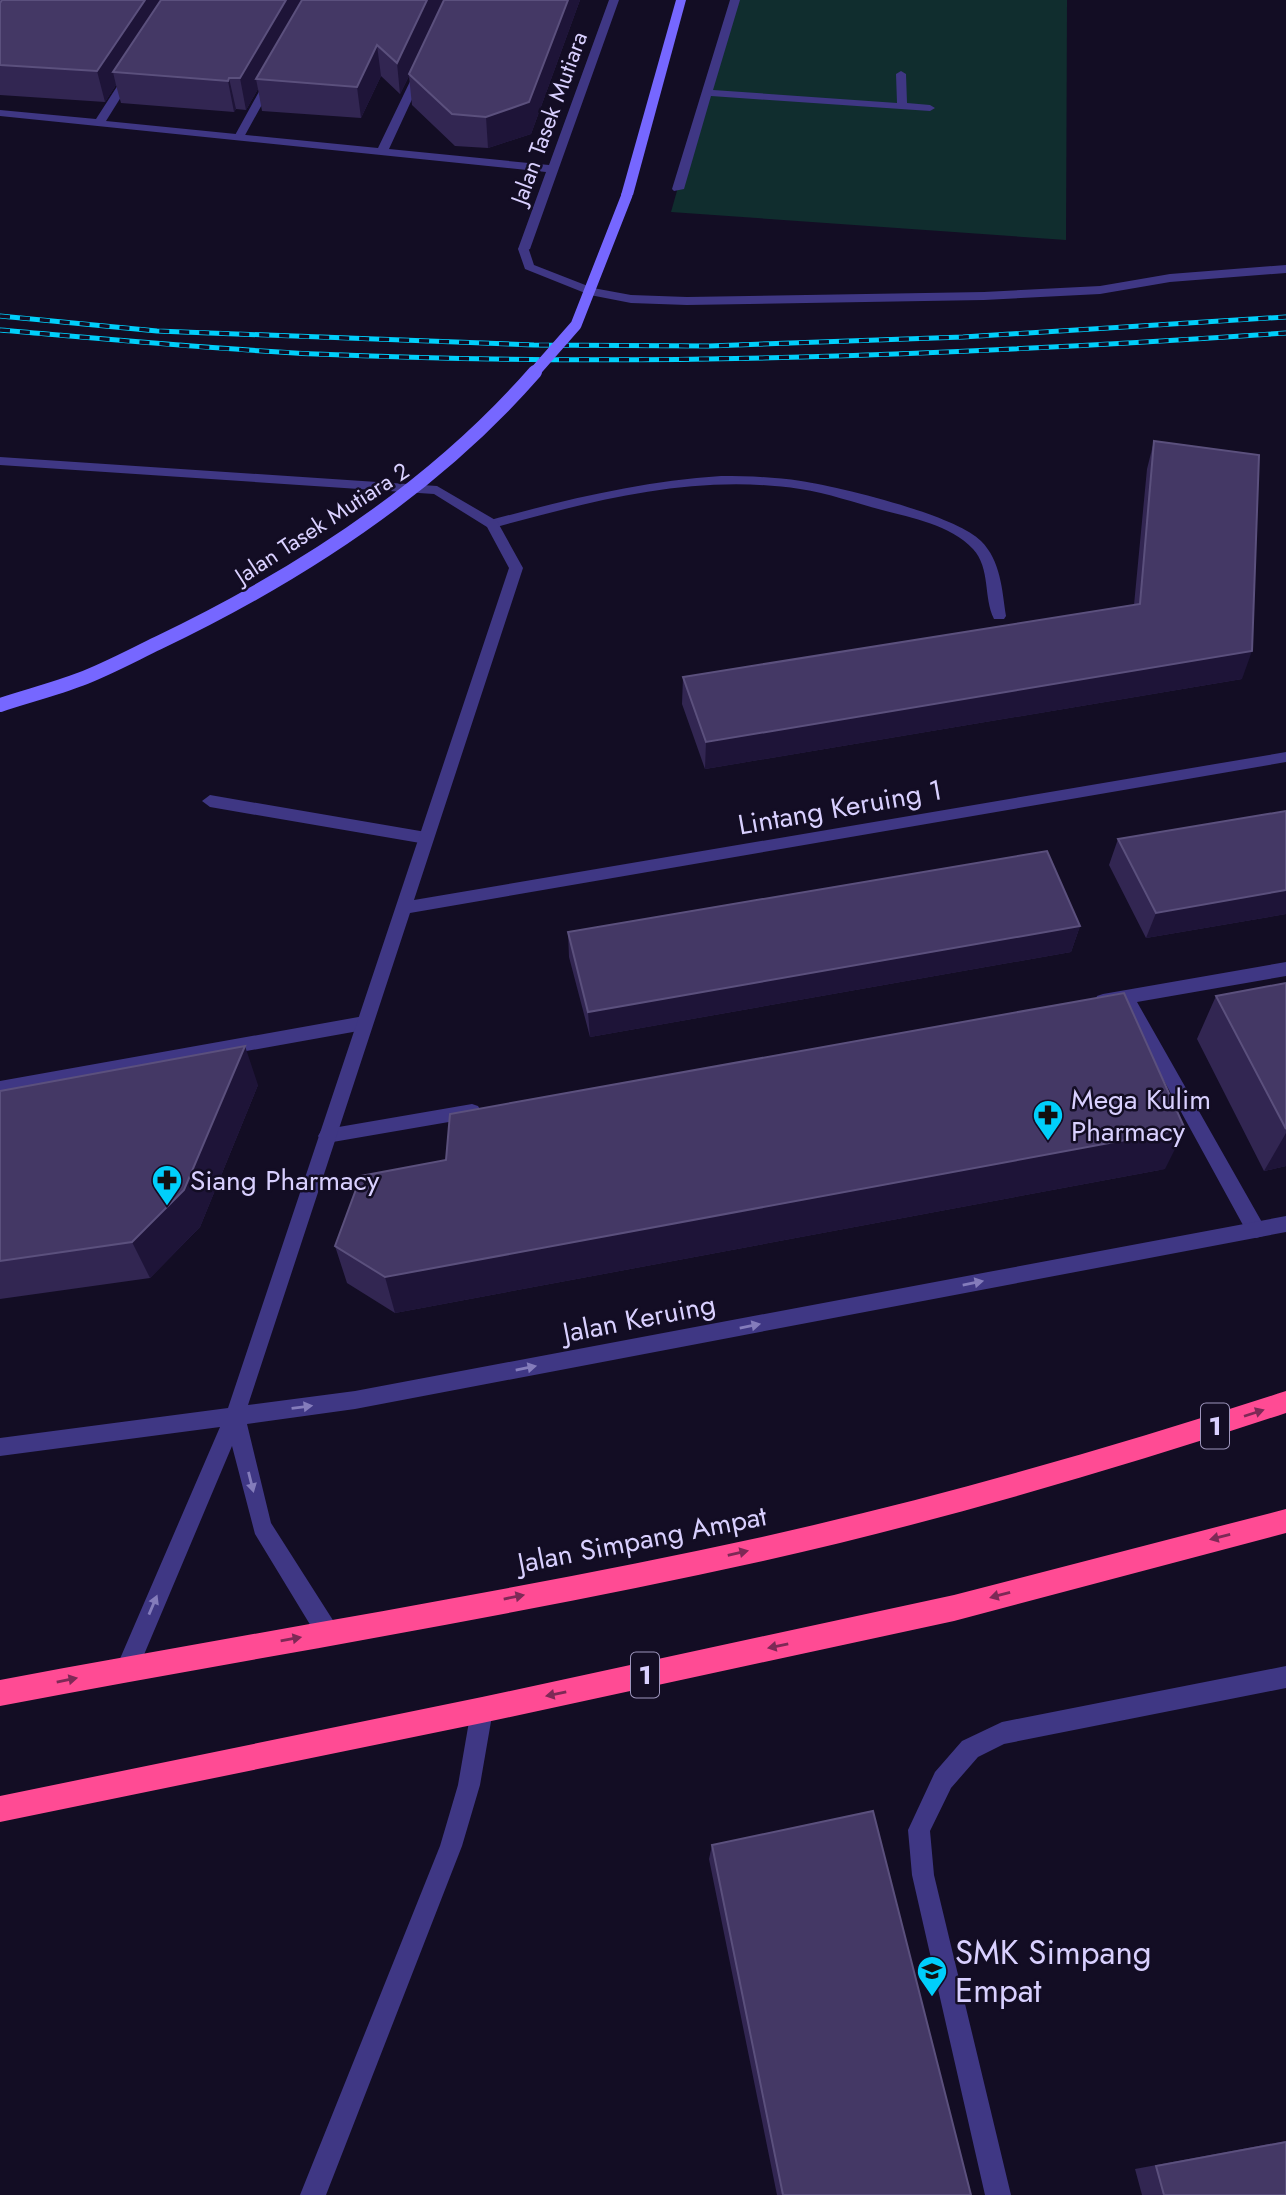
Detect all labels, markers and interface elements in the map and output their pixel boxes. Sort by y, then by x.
street label: Jalan Tasek Mutiara [501,27,596,212]
street label: Jalan Tasek Mutiara 2 [226,454,416,594]
street label: Lintang Keruing 1 [735,769,945,846]
place label: Mega Kulim Pharmacy [1071,1079,1211,1152]
pharmacy icon: Mega Kulim Pharmacy [1031,1098,1065,1142]
place label: Siang Pharmacy [190,1160,380,1201]
pharmacy icon: Siang Pharmacy [150,1163,184,1207]
one-way arrow [962,1278,984,1289]
street label: Jalan Keruing [555,1284,719,1354]
one-way arrow [739,1320,761,1331]
one-way arrow [515,1362,537,1373]
one-way arrow [291,1402,313,1413]
road number: 1 [1201,1404,1229,1448]
one-way arrow [1244,1407,1265,1418]
one-way arrow [246,1471,257,1493]
street label: Jalan Simpang Ampat [510,1495,770,1584]
one-way arrow [1209,1532,1231,1543]
one-way arrow [727,1548,749,1559]
one-way arrow [989,1590,1011,1601]
one-way arrow [503,1591,525,1602]
one-way arrow [148,1595,159,1616]
one-way arrow [280,1634,302,1645]
one-way arrow [767,1640,789,1651]
road number: 1 [631,1652,659,1698]
one-way arrow [56,1674,78,1685]
one-way arrow [545,1689,567,1700]
place label: SMK Simpang Empat [955,1929,1152,2014]
school or university icon: SMK Simpang Empat [915,1954,949,1998]

